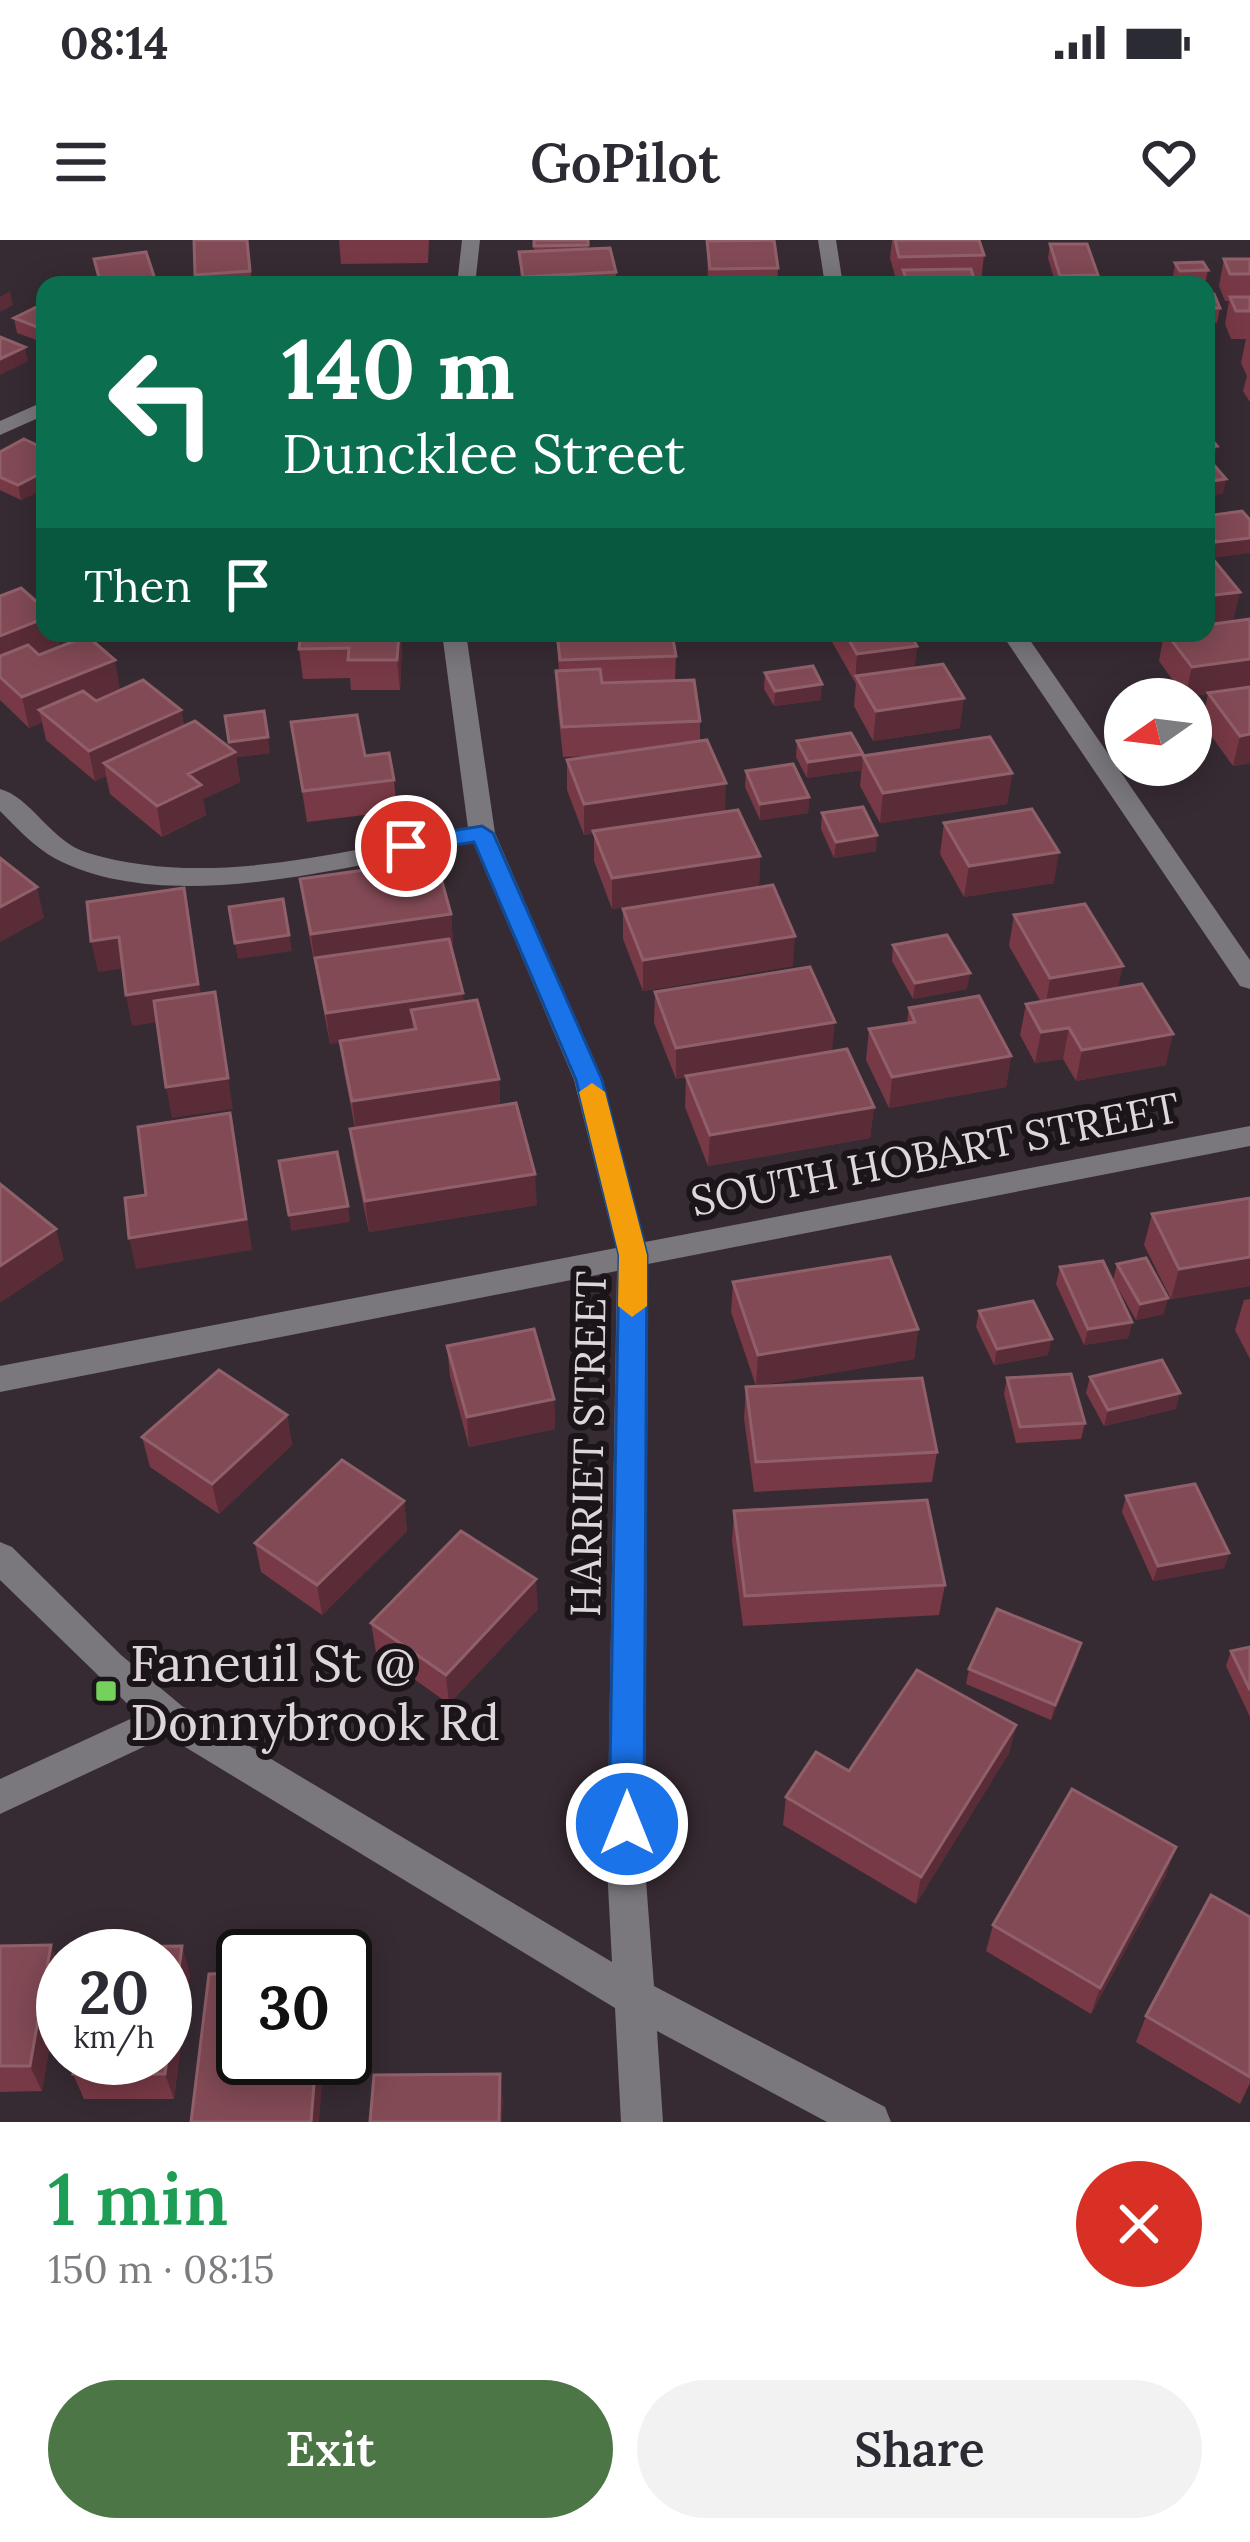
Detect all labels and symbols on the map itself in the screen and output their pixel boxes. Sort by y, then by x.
north arrow [1104,678,1212,786]
pin [355,795,457,897]
street label: SOUTH HOBART STREET [686,1080,1184,1228]
street label: HARRIET STREET [558,1270,618,1618]
place label: Faneuil St @ Donnybrook Rd [130,1630,500,1754]
marker: Faneuil St @ Donnybrook Rd [93,1678,119,1704]
position arrow [564,1761,690,1887]
speed limit sign: 30 [216,1929,372,2085]

